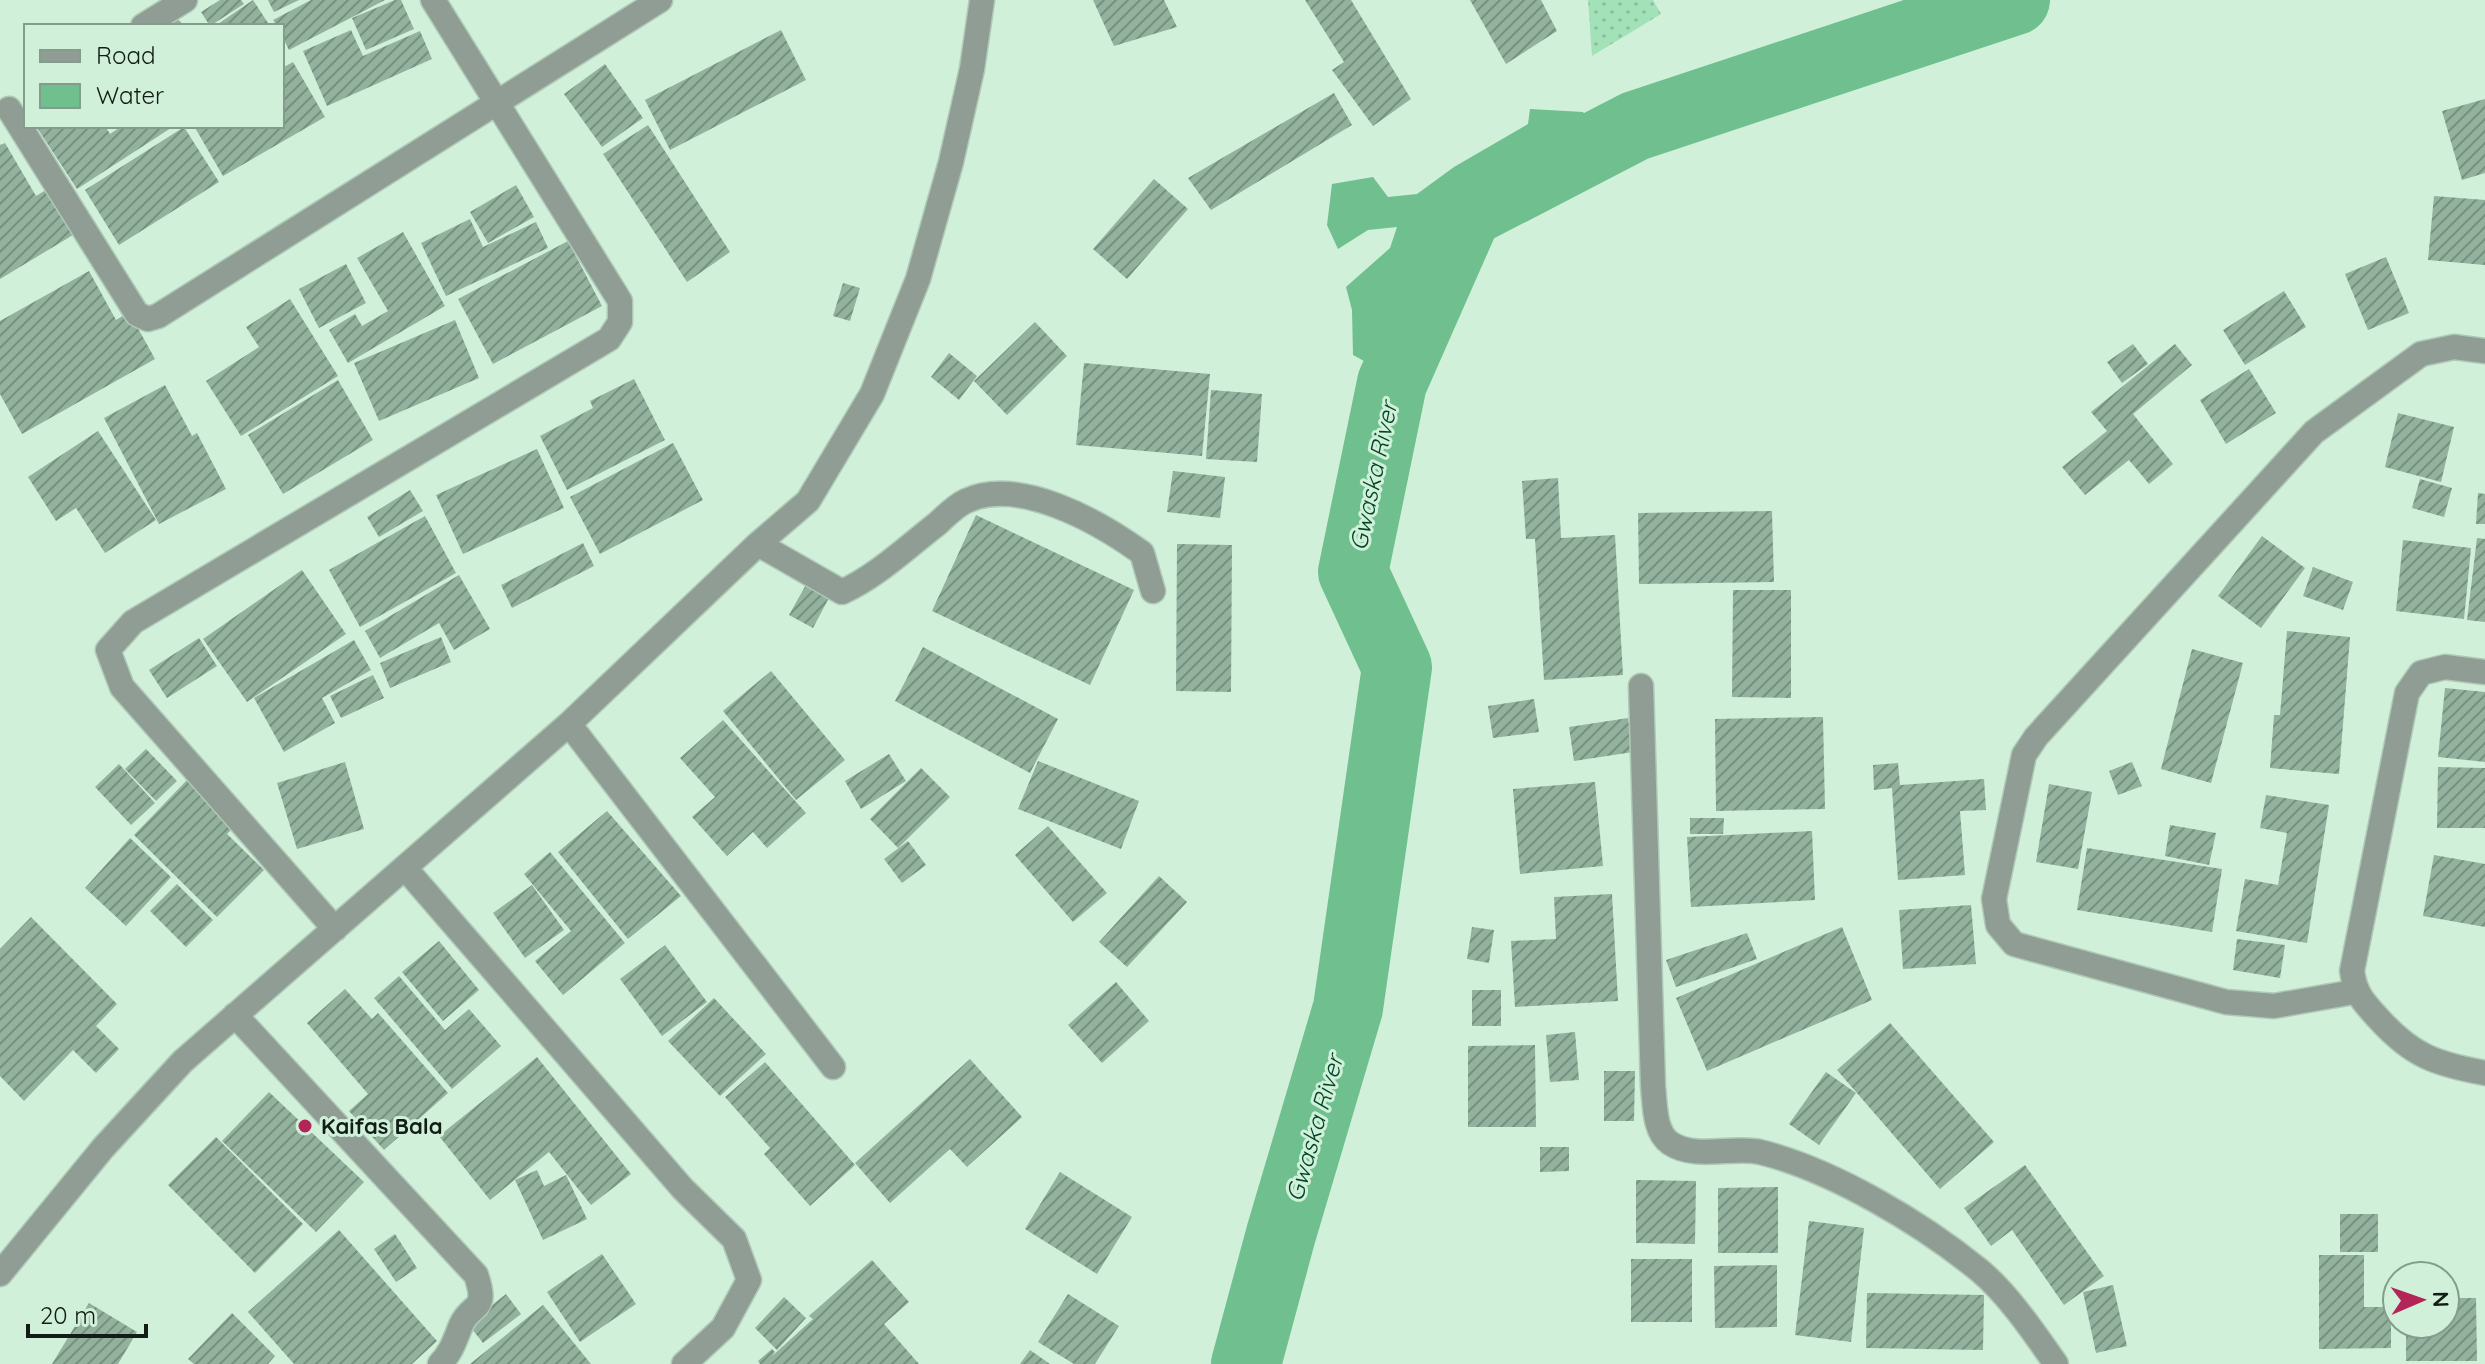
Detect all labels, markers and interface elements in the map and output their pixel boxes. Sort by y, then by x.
legend [24,24,284,128]
text: Road [96,40,156,70]
text: Water [96,80,164,110]
water label: Gwaska River [1343,396,1404,553]
water label: Gwaska River [1279,1049,1350,1205]
place label: Kaifas Bala [321,1112,443,1140]
marker: Kaifas Bala [296,1117,314,1135]
north arrow [2381,1260,2461,1340]
scale bar [28,1288,146,1338]
text: N [2427,1291,2455,1308]
text: 20 m [40,1300,96,1330]

